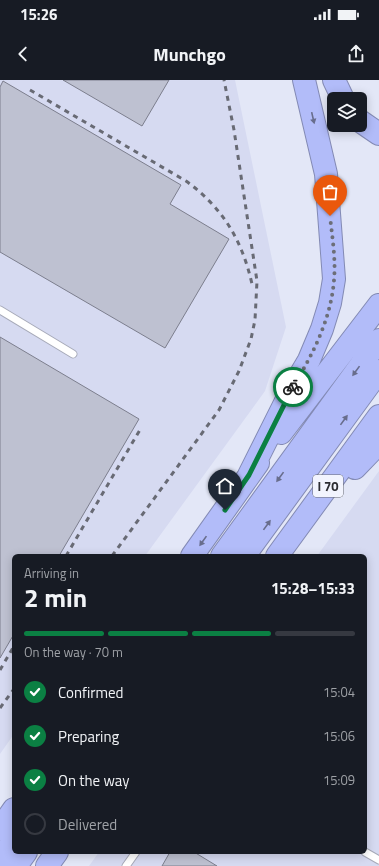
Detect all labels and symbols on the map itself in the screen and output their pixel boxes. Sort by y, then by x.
one-way arrow [310,112,316,124]
pin [313,175,347,216]
one-way arrow [352,366,360,377]
courier [273,367,313,407]
one-way arrow [340,414,348,425]
pin [208,469,242,510]
one-way arrow [276,471,284,482]
road number: I 70 [313,475,343,497]
one-way arrow [263,519,271,530]
one-way arrow [199,536,207,546]

